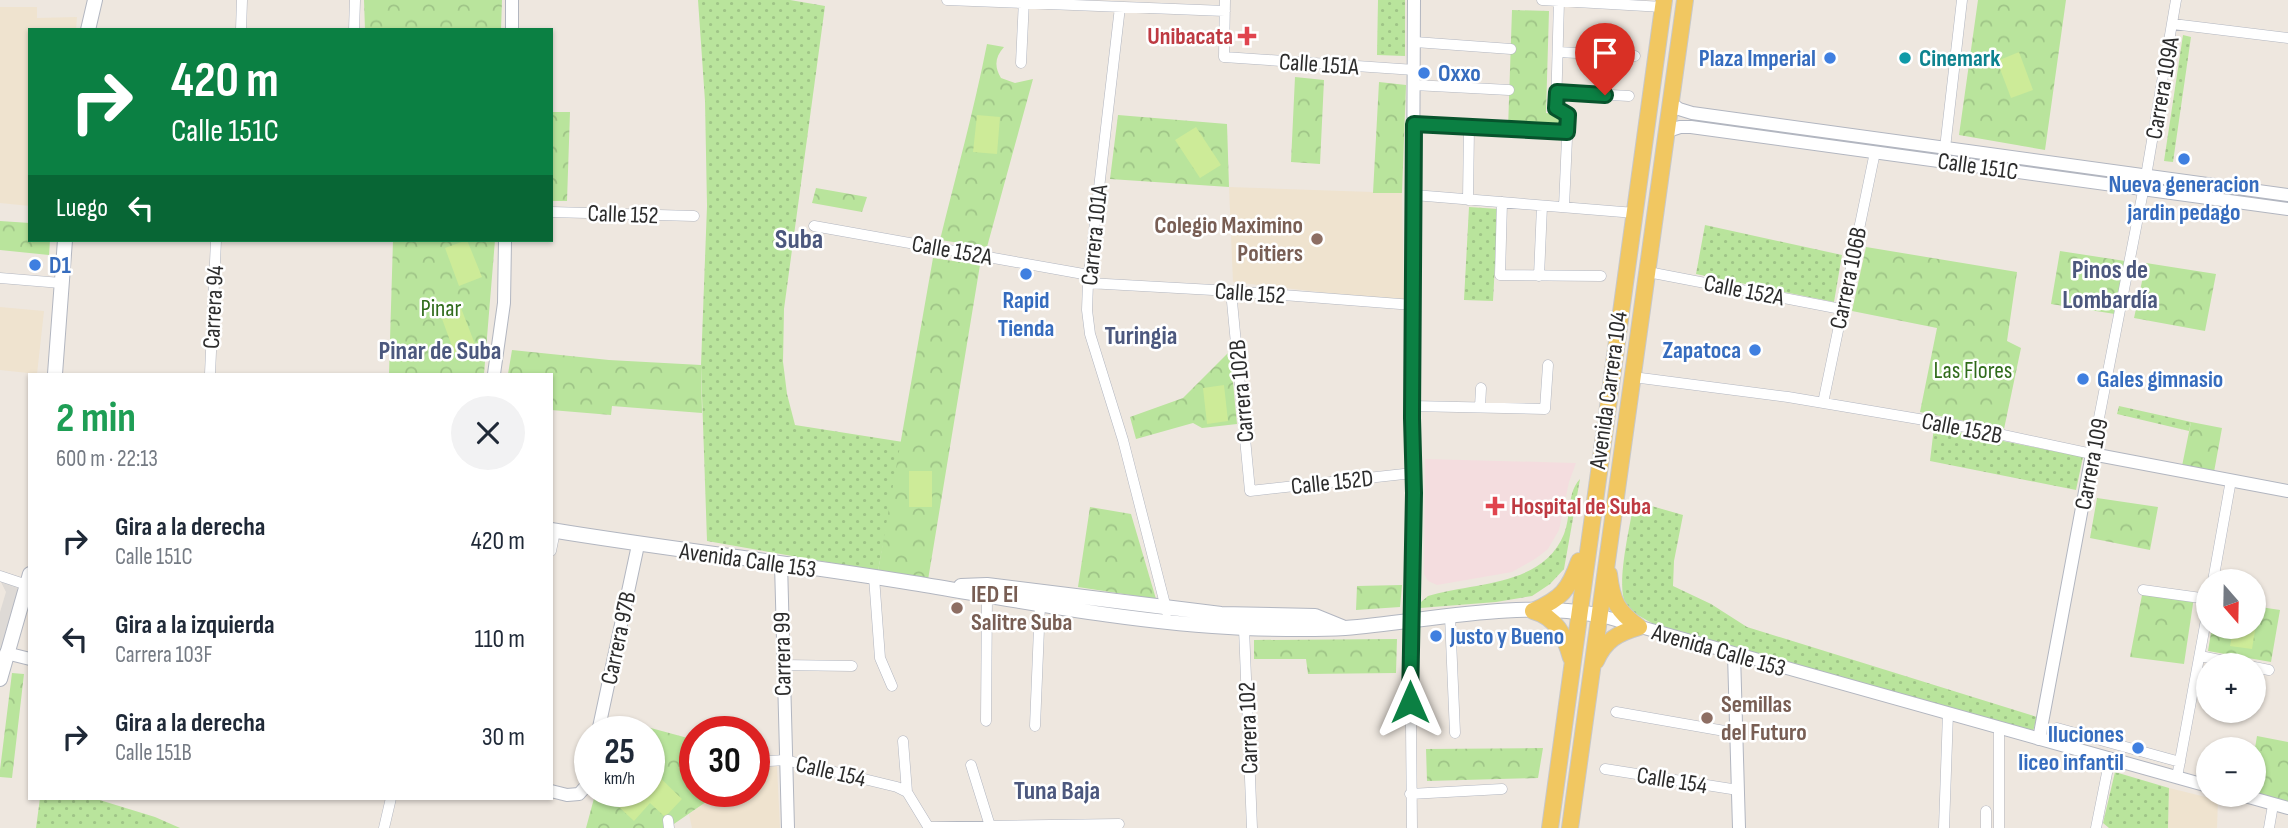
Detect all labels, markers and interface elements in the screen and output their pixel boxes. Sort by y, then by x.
place label: Unibacata [1147,22,1233,51]
pin [1575,23,1635,95]
marker: Unibacata [1239,28,1255,44]
icon: arrive [1586,34,1624,72]
street label: Carrera 109A [2139,34,2186,141]
place label: Plaza Imperial [1699,44,1816,73]
place label: Cinemark [1919,44,2000,73]
street label: Calle 151A [1278,47,1361,82]
marker: Plaza Imperial [1822,50,1838,66]
marker: Cinemark [1897,50,1913,66]
text: 420 m [171,52,279,111]
icon: right [56,56,147,147]
place label: Oxxo [1438,59,1481,88]
marker: Oxxo [1416,65,1432,81]
text: Calle 151C [171,112,279,151]
street label: Calle 151C [1936,147,2020,186]
marker: Nueva generacion jardin pedago [2176,151,2192,167]
place label: Nueva generacion jardin pedago [2109,170,2259,227]
street label: Carrera 101A [1075,182,1114,287]
icon: left [122,189,160,227]
text: Luego [56,193,108,224]
street label: Calle 152 [587,199,659,230]
place label: Colegio Maximino Poitiers [1154,211,1303,268]
district label: Suba [775,223,823,256]
street label: Carrera 106B [1824,225,1873,332]
street label: Calle 152A [909,229,995,272]
marker: Colegio Maximino Poitiers [1309,231,1325,247]
place label: D1 [49,251,71,280]
district label: Pinos de Lombardía [2062,255,2158,316]
marker: D1 [27,257,43,273]
street label: Carrera 94 [197,264,230,350]
marker: Rapid Tienda [1018,266,1034,282]
street label: Calle 152A [1701,269,1787,313]
street label: Calle 152 [1214,277,1286,310]
place label: Rapid Tienda [998,286,1054,343]
park label: Pinar [421,294,462,323]
street label: Avenida Carrera 104 [1583,309,1634,472]
district label: Turingia [1105,321,1177,352]
district label: Pinar de Suba [379,336,501,367]
place label: Zapatoca [1663,336,1741,365]
street label: Carrera 102B [1223,339,1260,443]
marker: Zapatoca [1747,342,1763,358]
park label: Las Flores [1934,356,2012,385]
place label: Gales gimnasio [2097,365,2223,394]
marker: Gales gimnasio [2075,371,2091,387]
text: 2 min [56,393,136,444]
button: close [451,396,525,470]
street label: Calle 152B [1919,406,2005,450]
street label: Carrera 109 [2068,416,2115,512]
text: 600 m · 22:13 [56,445,158,473]
street label: Calle 152D [1289,464,1375,501]
place label: Hospital de Suba [1511,492,1651,521]
marker: Hospital de Suba [1485,496,1505,516]
text: Gira a la derecha [115,512,265,543]
icon: right [56,522,94,560]
text: 420 m [471,526,525,557]
street label: Avenida Calle 153 [677,536,818,584]
text: Calle 151C [115,543,193,571]
north arrow [2196,569,2266,639]
map controls [2196,569,2266,807]
place label: IED El Salitre Suba [971,580,1072,637]
street label: Carrera 97B [595,589,642,687]
marker: IED El Salitre Suba [949,600,965,616]
text: Gira a la izquierda [115,610,275,641]
street label: Carrera 99 [767,612,798,696]
street label: Avenida Calle 153 [1648,617,1789,683]
icon: left [56,620,94,658]
place label: Justo y Bueno [1449,622,1564,651]
text: 110 m [474,624,525,655]
marker: Justo y Bueno [1428,628,1444,644]
text: Carrera 103F [115,641,212,669]
button: + [2196,653,2266,723]
position arrow [1373,665,1447,739]
street label: Carrera 102 [1232,681,1265,774]
place label: Semillas del Futuro [1721,690,1807,747]
text: Gira a la derecha [115,708,265,739]
marker: Semillas del Futuro [1699,710,1715,726]
speed limit sign: 30 [679,716,770,807]
icon: right [56,718,94,756]
place label: Iluciones liceo infantil [2018,720,2124,777]
text: 30 m [482,722,525,753]
text: 25 [604,731,635,774]
button: − [2196,737,2266,807]
text: Calle 151B [115,739,192,767]
marker: Iluciones liceo infantil [2130,740,2146,756]
street label: Calle 154 [793,749,869,794]
street label: Calle 154 [1635,761,1709,800]
text: km/h [604,768,635,789]
district label: Tuna Baja [1014,776,1100,807]

